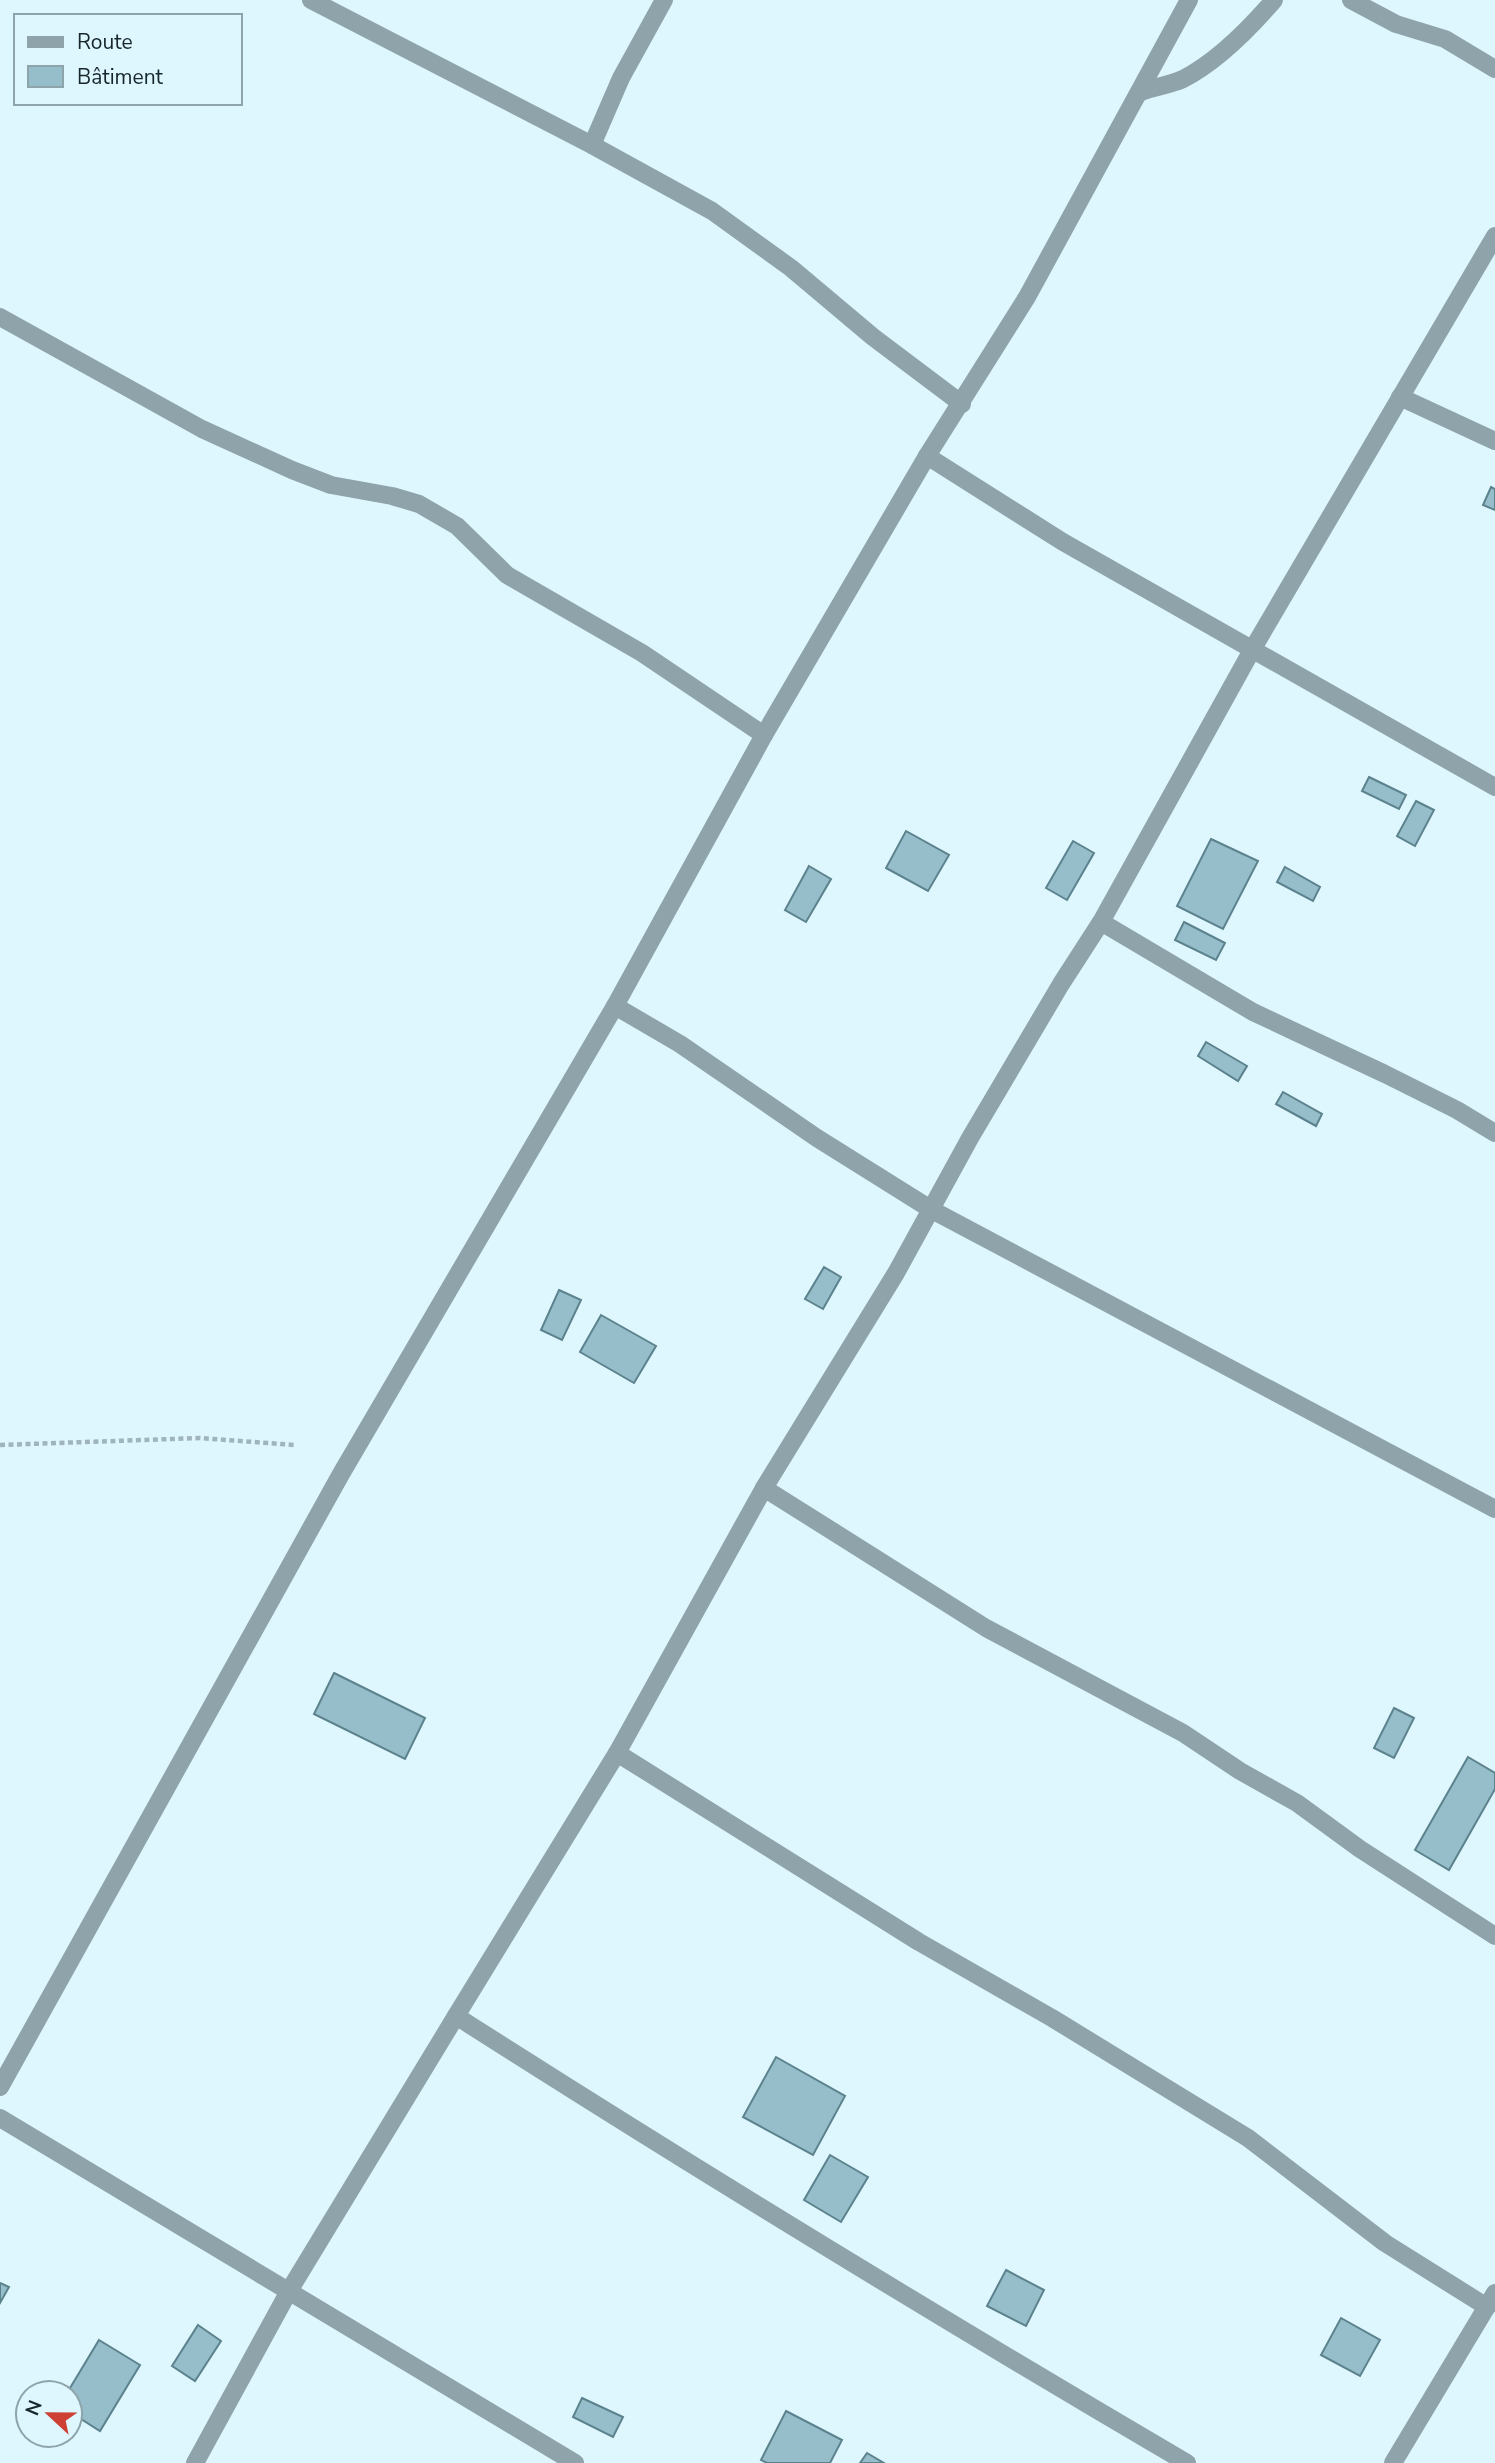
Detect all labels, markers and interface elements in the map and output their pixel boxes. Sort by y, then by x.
legend [14,14,242,105]
text: Route [77,28,133,56]
text: Bâtiment [77,63,164,91]
north arrow [14,2379,84,2449]
text: N [19,2397,49,2419]

